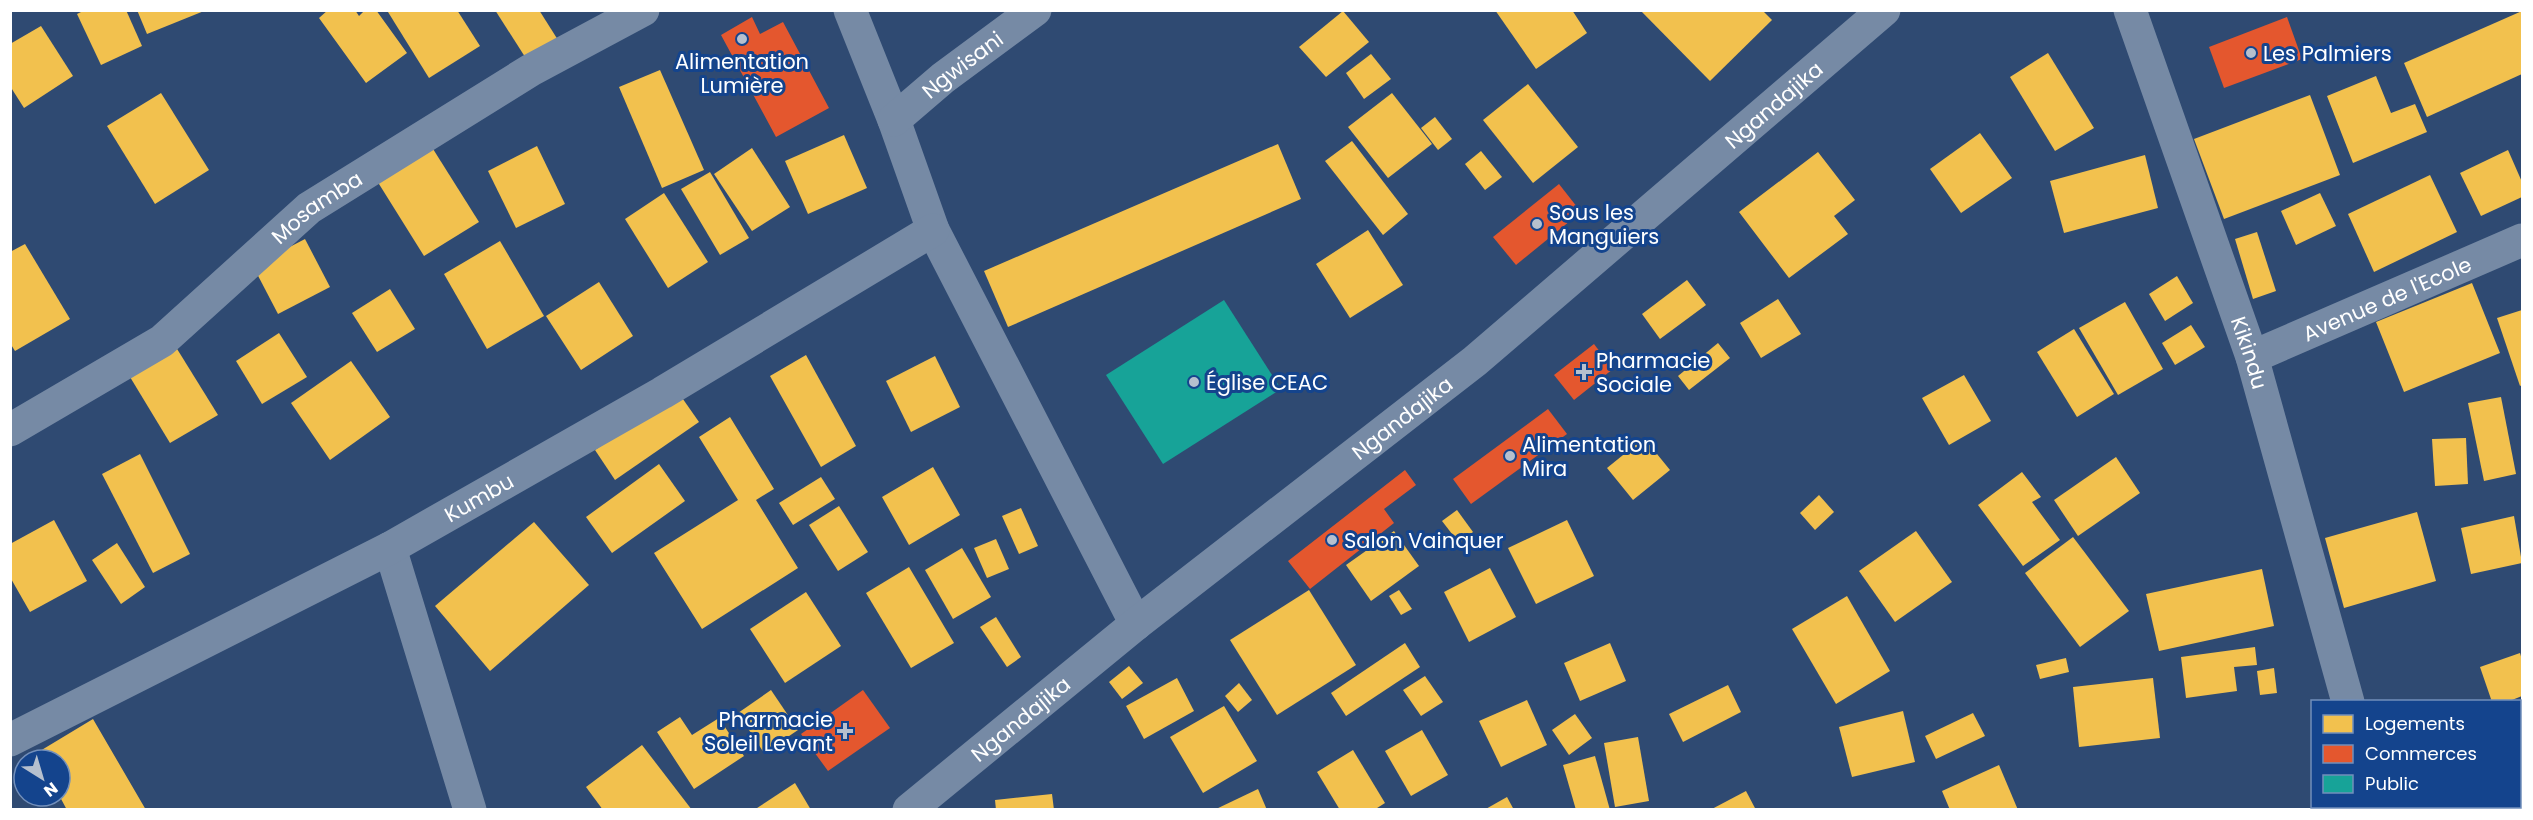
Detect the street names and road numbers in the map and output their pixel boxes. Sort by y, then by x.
street label: Ngwisani [915,24,1009,105]
street label: Ngandajika [1718,55,1829,155]
street label: Mosamba [265,164,368,250]
street label: Avenue de l'Ecole [2298,249,2476,348]
street label: Kikindu [2224,312,2275,392]
street label: Ngandajika [1345,369,1458,466]
street label: Kumbu [439,466,519,529]
street label: Ngandajika [965,669,1076,768]

